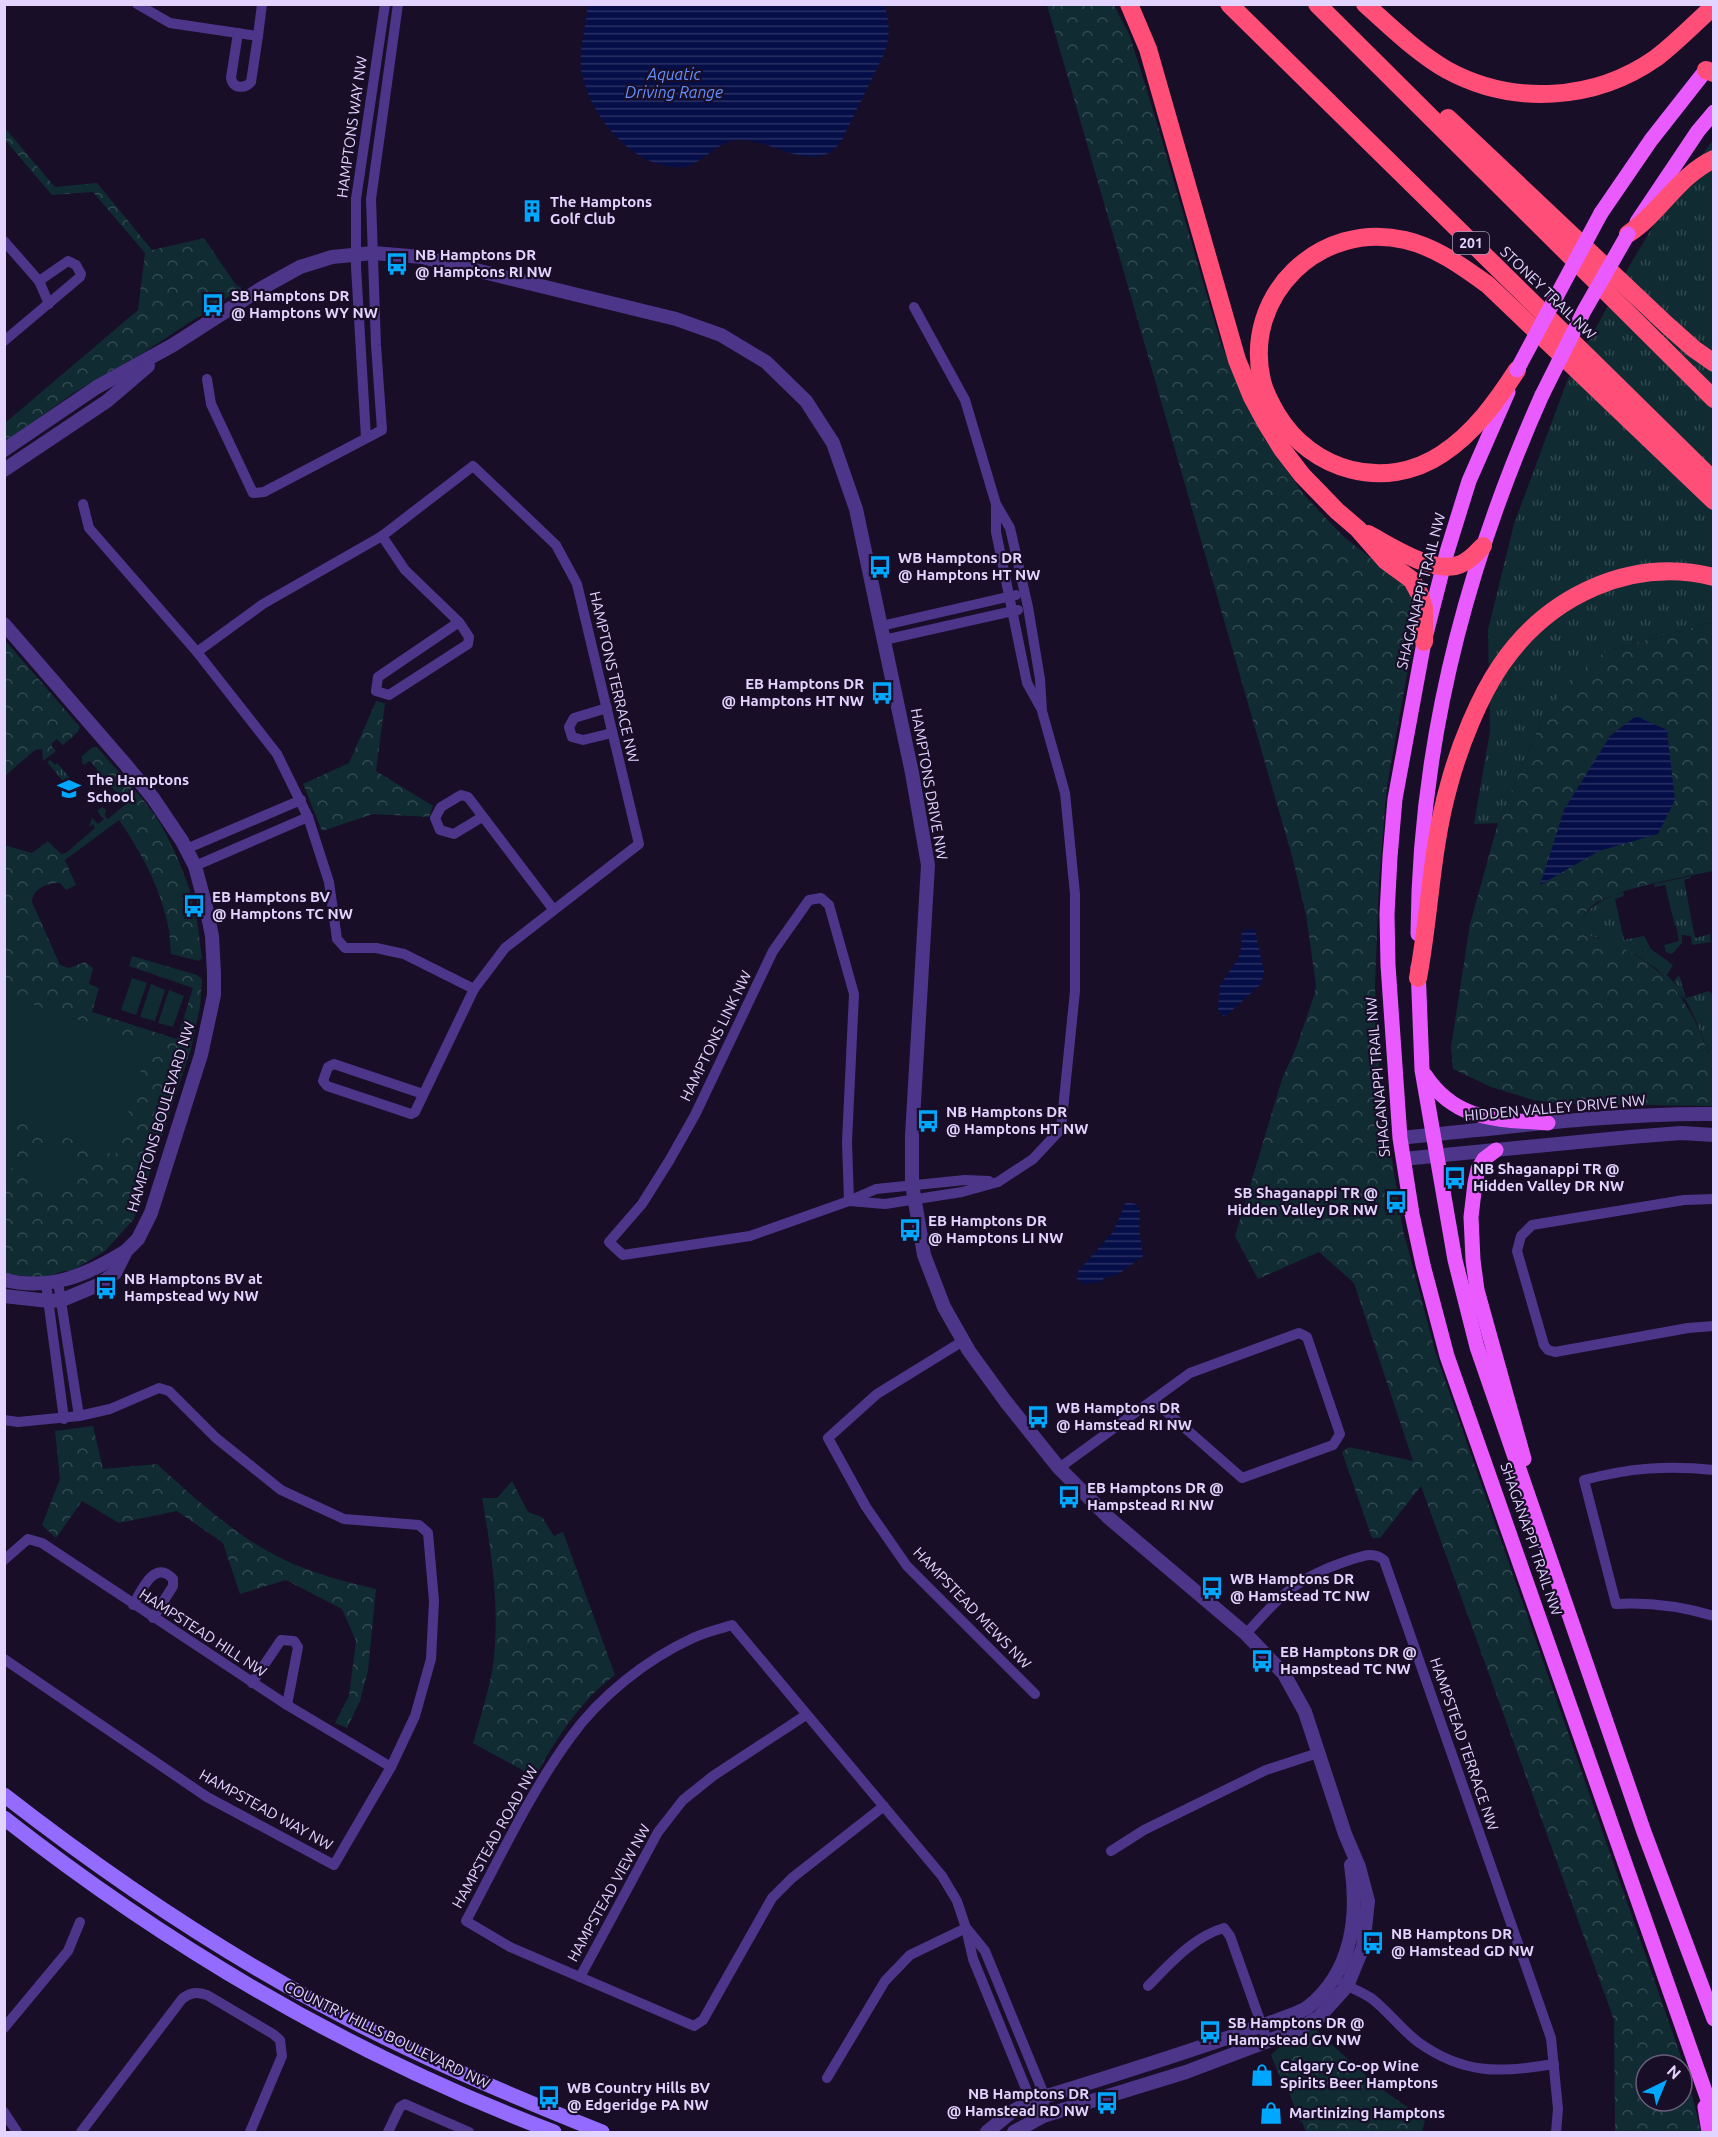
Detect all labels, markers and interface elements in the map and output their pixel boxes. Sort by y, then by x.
street label: HAMPTONS WAY NW [333,55,370,199]
water label: Aquatic Driving Range [625,65,723,101]
place label: The Hamptons Golf Club [550,193,652,227]
building icon: The Hamptons Golf Club [519,198,545,224]
road number: 201 [1453,232,1489,254]
street label: STONEY TRAIL NW [1497,243,1600,343]
place label: NB Hamptons DR @ Hamptons RI NW [415,246,552,280]
bus stop icon: NB Hamptons DR @ Hamptons RI NW [384,251,410,277]
place label: SB Hamptons DR @ Hamptons WY NW [231,287,378,321]
bus stop icon: SB Hamptons DR @ Hamptons WY NW [200,292,226,318]
street label: SHAGANAPPI TRAIL NW [1393,511,1448,671]
place label: WB Hamptons DR @ Hamptons HT NW [898,549,1040,583]
bus stop icon: WB Hamptons DR @ Hamptons HT NW [867,554,893,580]
street label: HAMPTONS TERRACE NW [587,590,642,764]
place label: EB Hamptons DR @ Hamptons HT NW [722,675,864,709]
bus stop icon: EB Hamptons DR @ Hamptons HT NW [869,680,895,706]
street label: HAMPTONS DRIVE NW [908,707,951,861]
place label: The Hamptons School [87,771,189,805]
school or university icon: The Hamptons School [56,776,82,802]
place label: EB Hamptons BV @ Hamptons TC NW [212,888,353,922]
bus stop icon: EB Hamptons BV @ Hamptons TC NW [181,893,207,919]
street label: HAMPTONS LINK NW [677,968,755,1104]
street label: SHAGANAPPI TRAIL NW [1362,996,1393,1158]
street label: HAMPTONS BOULEVARD NW [123,1020,198,1214]
street label: HIDDEN VALLEY DRIVE NW [1464,1091,1647,1124]
place label: NB Hamptons DR @ Hamptons HT NW [946,1103,1088,1137]
bus stop icon: NB Hamptons DR @ Hamptons HT NW [915,1108,941,1134]
place label: NB Shaganappi TR @ Hidden Valley DR NW [1473,1160,1624,1194]
bus stop icon: NB Shaganappi TR @ Hidden Valley DR NW [1442,1165,1468,1191]
place label: SB Shaganappi TR @ Hidden Valley DR NW [1227,1184,1378,1218]
bus stop icon: SB Shaganappi TR @ Hidden Valley DR NW [1383,1189,1409,1215]
place label: EB Hamptons DR @ Hamptons LI NW [928,1212,1063,1246]
bus stop icon: EB Hamptons DR @ Hamptons LI NW [897,1217,923,1243]
place label: NB Hamptons BV at Hampstead Wy NW [124,1270,263,1304]
bus stop icon: NB Hamptons BV at Hampstead Wy NW [93,1275,119,1301]
place label: WB Hamptons DR @ Hamstead RI NW [1056,1399,1192,1433]
bus stop icon: WB Hamptons DR @ Hamstead RI NW [1025,1404,1051,1430]
street label: SHAGANAPPI TRAIL NW [1497,1460,1566,1618]
place label: EB Hamptons DR @ Hampstead RI NW [1087,1479,1224,1513]
bus stop icon: EB Hamptons DR @ Hampstead RI NW [1056,1484,1082,1510]
street label: HAMPSTEAD MEWS NW [910,1543,1035,1672]
place label: WB Hamptons DR @ Hamstead TC NW [1230,1570,1370,1604]
bus stop icon: WB Hamptons DR @ Hamstead TC NW [1199,1575,1225,1601]
street label: HAMPSTEAD HILL NW [136,1585,270,1680]
place label: EB Hamptons DR @ Hampstead TC NW [1280,1643,1417,1677]
bus stop icon: EB Hamptons DR @ Hampstead TC NW [1249,1648,1275,1674]
street label: HAMPSTEAD TERRACE NW [1427,1655,1502,1833]
street label: HAMPSTEAD ROAD NW [448,1763,541,1911]
street label: HAMPSTEAD WAY NW [197,1766,336,1853]
street label: HAMPSTEAD VIEW NW [564,1821,653,1964]
place label: NB Hamptons DR @ Hamstead GD NW [1391,1925,1534,1959]
bus stop icon: NB Hamptons DR @ Hamstead GD NW [1360,1930,1386,1956]
street label: COUNTRY HILLS BOULEVARD NW [282,1977,493,2092]
place label: SB Hamptons DR @ Hampstead GV NW [1228,2014,1364,2048]
bus stop icon: SB Hamptons DR @ Hampstead GV NW [1197,2019,1223,2045]
north arrow [1634,2053,1694,2113]
place label: Calgary Co-op Wine Spirits Beer Hamptons [1280,2057,1438,2091]
text: N [1664,2061,1685,2083]
shop icon: Calgary Co-op Wine Spirits Beer Hamptons [1249,2062,1275,2088]
place label: WB Country Hills BV @ Edgeridge PA NW [567,2079,711,2113]
bus stop icon: WB Country Hills BV @ Edgeridge PA NW [536,2084,562,2110]
place label: NB Hamptons DR @ Hamstead RD NW [947,2085,1089,2119]
bus stop icon: NB Hamptons DR @ Hamstead RD NW [1094,2090,1120,2116]
shop icon: Martinizing Hamptons [1258,2100,1284,2126]
place label: Martinizing Hamptons [1289,2104,1445,2121]

